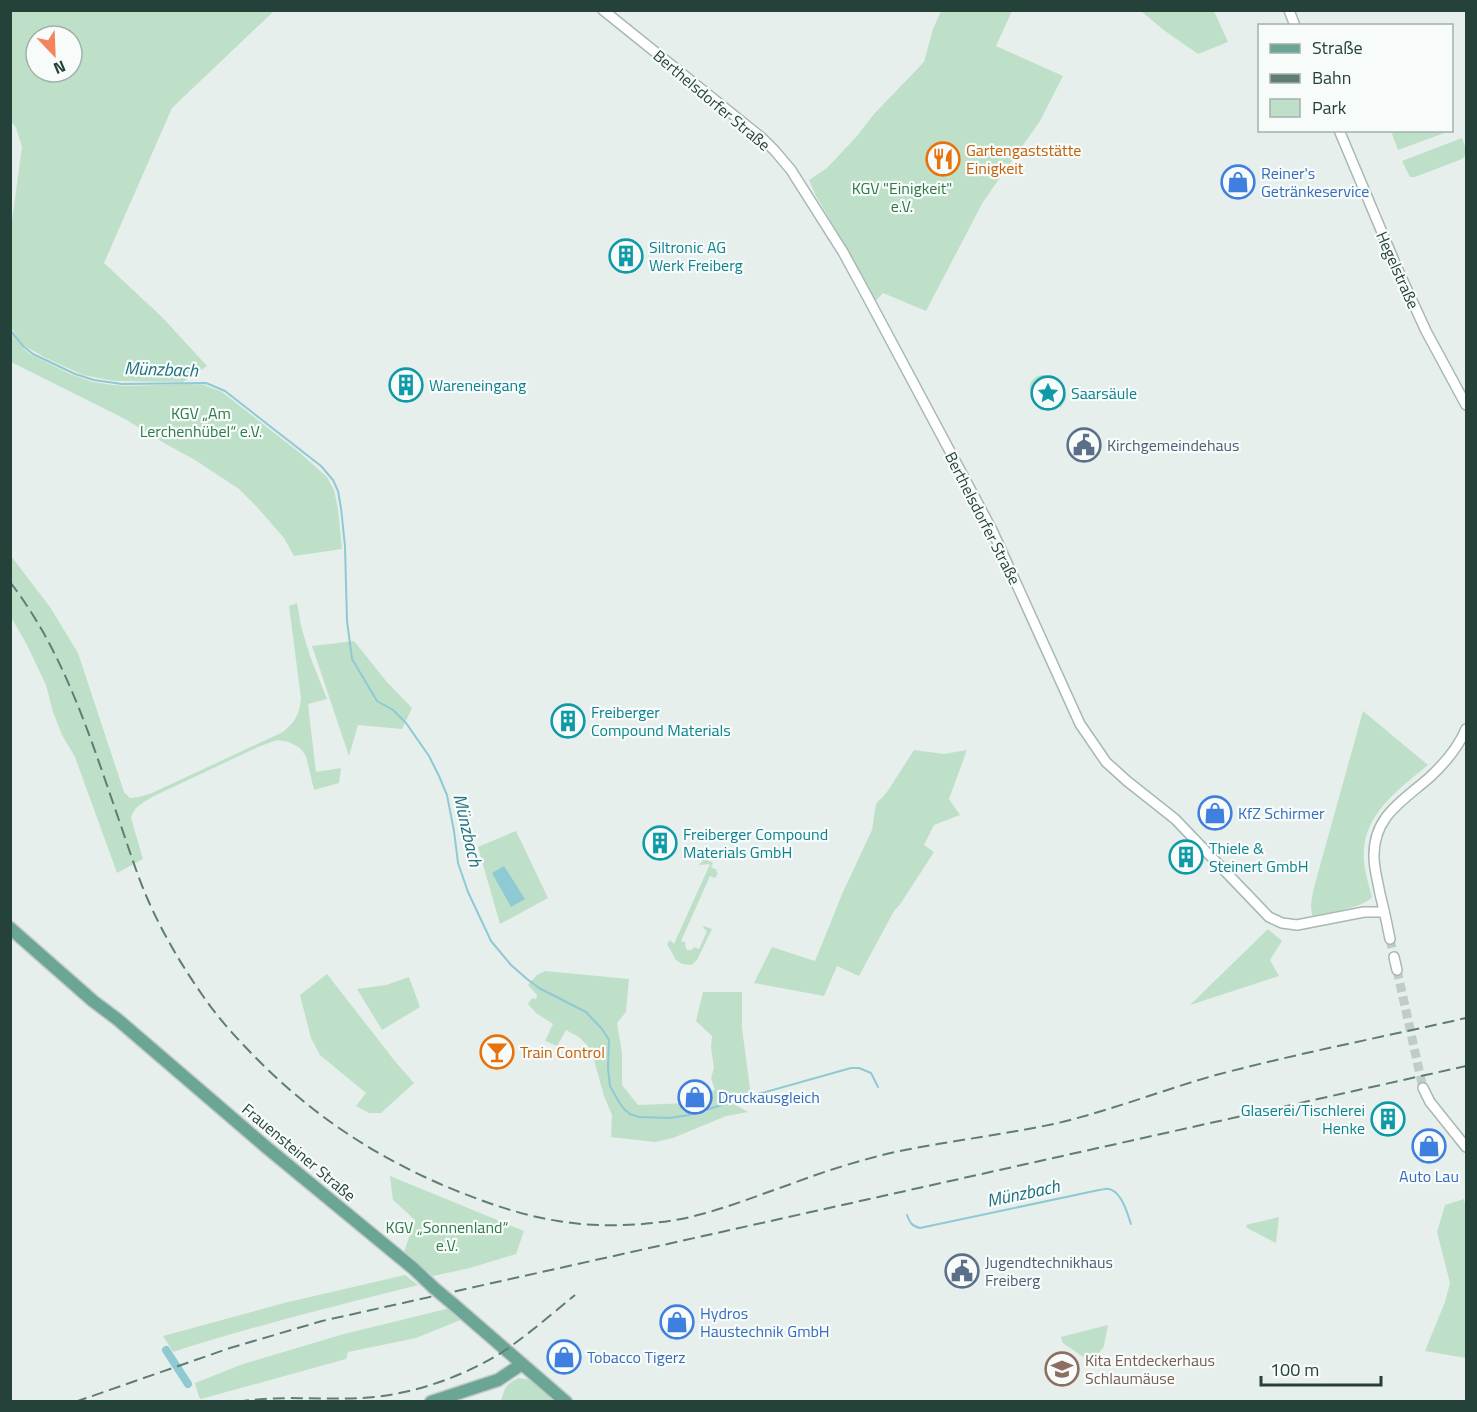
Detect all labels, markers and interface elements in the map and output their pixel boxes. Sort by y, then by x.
north arrow [24,24,84,84]
legend [1258,24,1453,132]
text: Straße [1312,34,1363,61]
street label: Berthelsdorfer Straße [648,44,776,156]
text: N [50,55,70,81]
text: Bahn [1312,64,1351,91]
text: Park [1312,94,1347,121]
place label: Gartengaststätte Einigkeit [966,138,1081,180]
restaurant icon: Gartengaststätte Einigkeit [925,141,961,177]
place label: Reiner's Getränkeservice [1261,161,1369,203]
shop icon: Reiner's Getränkeservice [1220,164,1256,200]
park label: KGV "Einigkeit" e.V. [852,176,952,218]
street label: Hegelstraße [1370,227,1426,313]
place label: Siltronic AG Werk Freiberg [649,235,743,277]
building icon: Siltronic AG Werk Freiberg [608,238,644,274]
water label: Münzbach [124,354,199,384]
building icon: Wareneingang [388,367,424,403]
place label: Wareneingang [429,373,526,397]
place icon: Saarsäule [1030,375,1066,411]
place label: Saarsäule [1071,381,1137,405]
park label: KGV „Am Lerchenhübel“ e.V. [140,401,262,443]
public building icon: Kirchgemeindehaus [1066,427,1102,463]
place label: Kirchgemeindehaus [1107,433,1240,457]
street label: Berthelsdorfer Straße [939,447,1027,589]
place label: Freiberger Compound Materials [591,700,731,742]
building icon: Freiberger Compound Materials [550,703,586,739]
water label: Münzbach [447,791,490,870]
shop icon: KfZ Schirmer [1197,795,1233,831]
place label: KfZ Schirmer [1238,801,1325,825]
place label: Freiberger Compound Materials GmbH [683,822,828,864]
building icon: Freiberger Compound Materials GmbH [642,825,678,861]
place label: Thiele & Steinert GmbH [1209,836,1308,878]
building icon: Thiele & Steinert GmbH [1168,839,1204,875]
bar icon: Train Control [479,1034,515,1070]
place label: Train Control [520,1040,605,1064]
shop icon: Druckausgleich [677,1079,713,1115]
place label: Druckausgleich [718,1085,820,1109]
street label: Frauensteiner Straße [237,1097,361,1207]
place label: Glaserei/Tischlerei Henke [1241,1098,1365,1140]
building icon: Glaserei/Tischlerei Henke [1370,1101,1406,1137]
shop icon: Auto Lau [1411,1128,1447,1164]
place label: Auto Lau [1399,1164,1459,1188]
water label: Münzbach [984,1172,1063,1214]
park label: KGV „Sonnenland“ e.V. [386,1215,508,1257]
place label: Jugendtechnikhaus Freiberg [985,1250,1113,1292]
public building icon: Jugendtechnikhaus Freiberg [944,1253,980,1289]
place label: Hydros Haustechnik GmbH [700,1301,830,1343]
shop icon: Hydros Haustechnik GmbH [659,1304,695,1340]
shop icon: Tobacco Tigerz [546,1339,582,1375]
place label: Tobacco Tigerz [587,1345,686,1369]
place label: Kita Entdeckerhaus Schlaumäuse [1085,1348,1215,1390]
scale bar [1261,1349,1381,1387]
school or university icon: Kita Entdeckerhaus Schlaumäuse [1044,1351,1080,1387]
text: 100 m [1270,1356,1319,1383]

